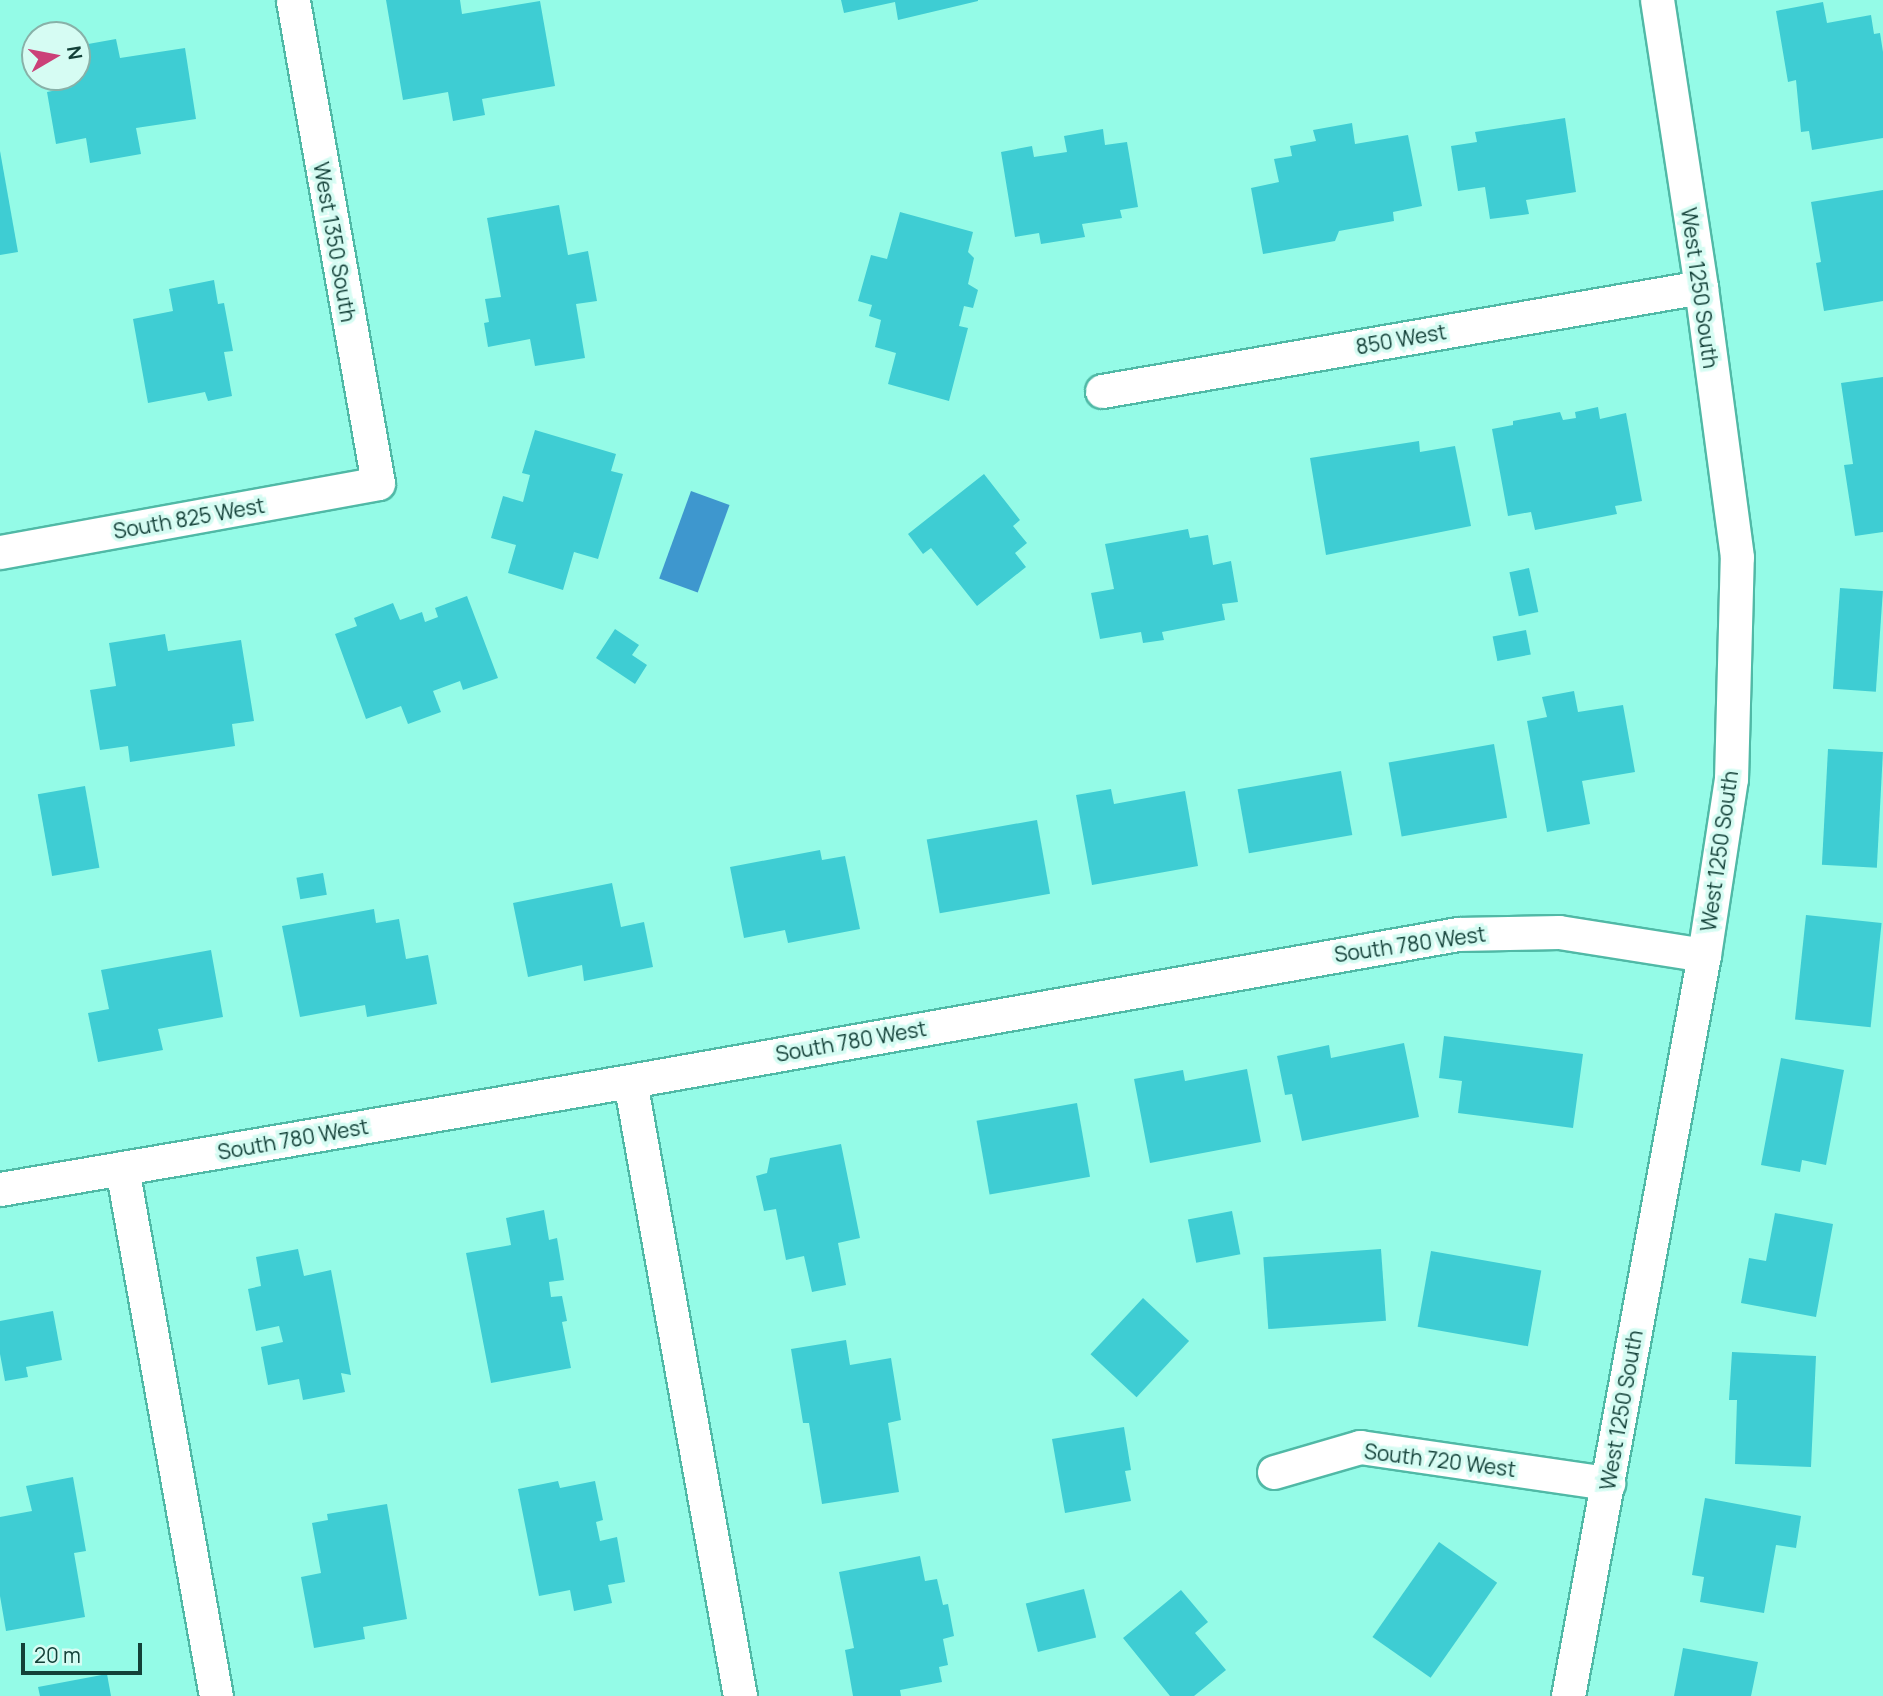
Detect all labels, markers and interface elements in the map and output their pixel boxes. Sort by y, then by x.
north arrow [21,21,91,91]
text: N [61,44,89,62]
street label: West 1350 South [309,160,361,324]
street label: West 1250 South [1676,206,1724,370]
street label: 850 West [1354,319,1448,359]
street label: South 825 West [111,492,267,544]
street label: West 1250 South [1695,769,1743,933]
street label: South 780 West [1333,921,1487,967]
street label: South 780 West [774,1015,928,1067]
street label: South 780 West [216,1113,370,1165]
street label: West 1250 South [1594,1328,1648,1492]
street label: South 720 West [1363,1438,1517,1482]
scale bar [24,1630,145,1674]
text: 20 m [34,1641,81,1669]

